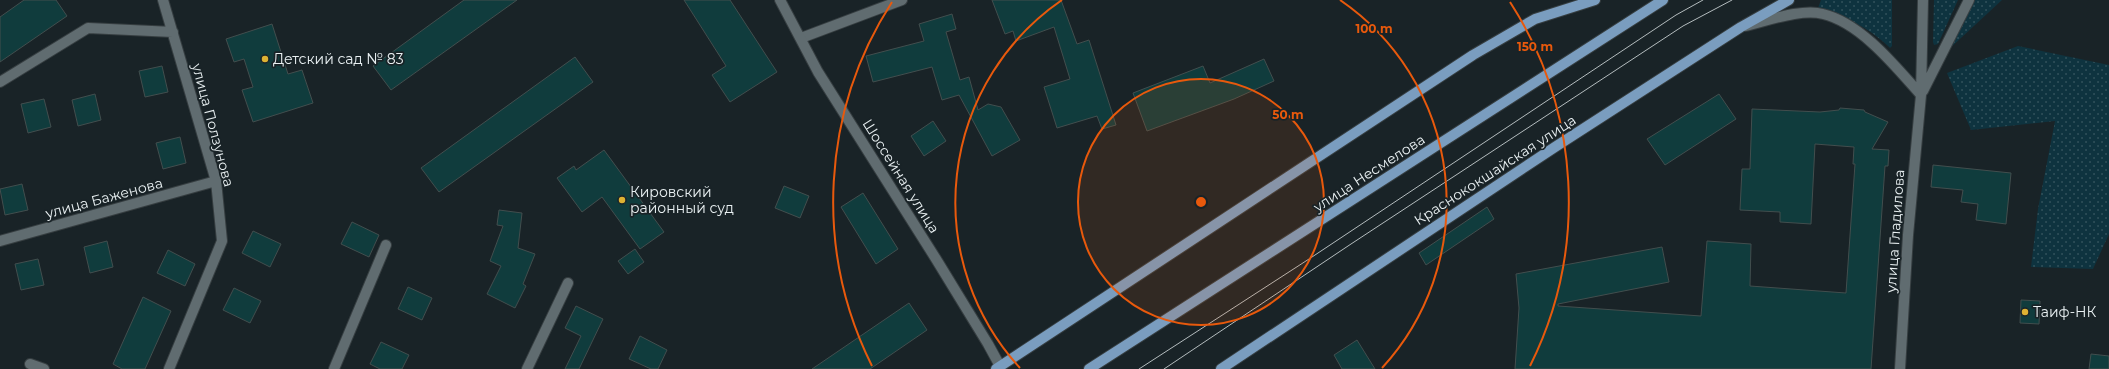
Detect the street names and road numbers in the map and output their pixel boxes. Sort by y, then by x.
street label: улица Ползунова [188,60,238,189]
street label: Краснококшайская улица [1411,111,1579,229]
street label: Шоссейная улица [859,115,943,237]
street label: улица Несмелова [1309,130,1428,216]
street label: улица Гладилова [1882,169,1908,294]
street label: улица Баженова [42,174,165,223]

